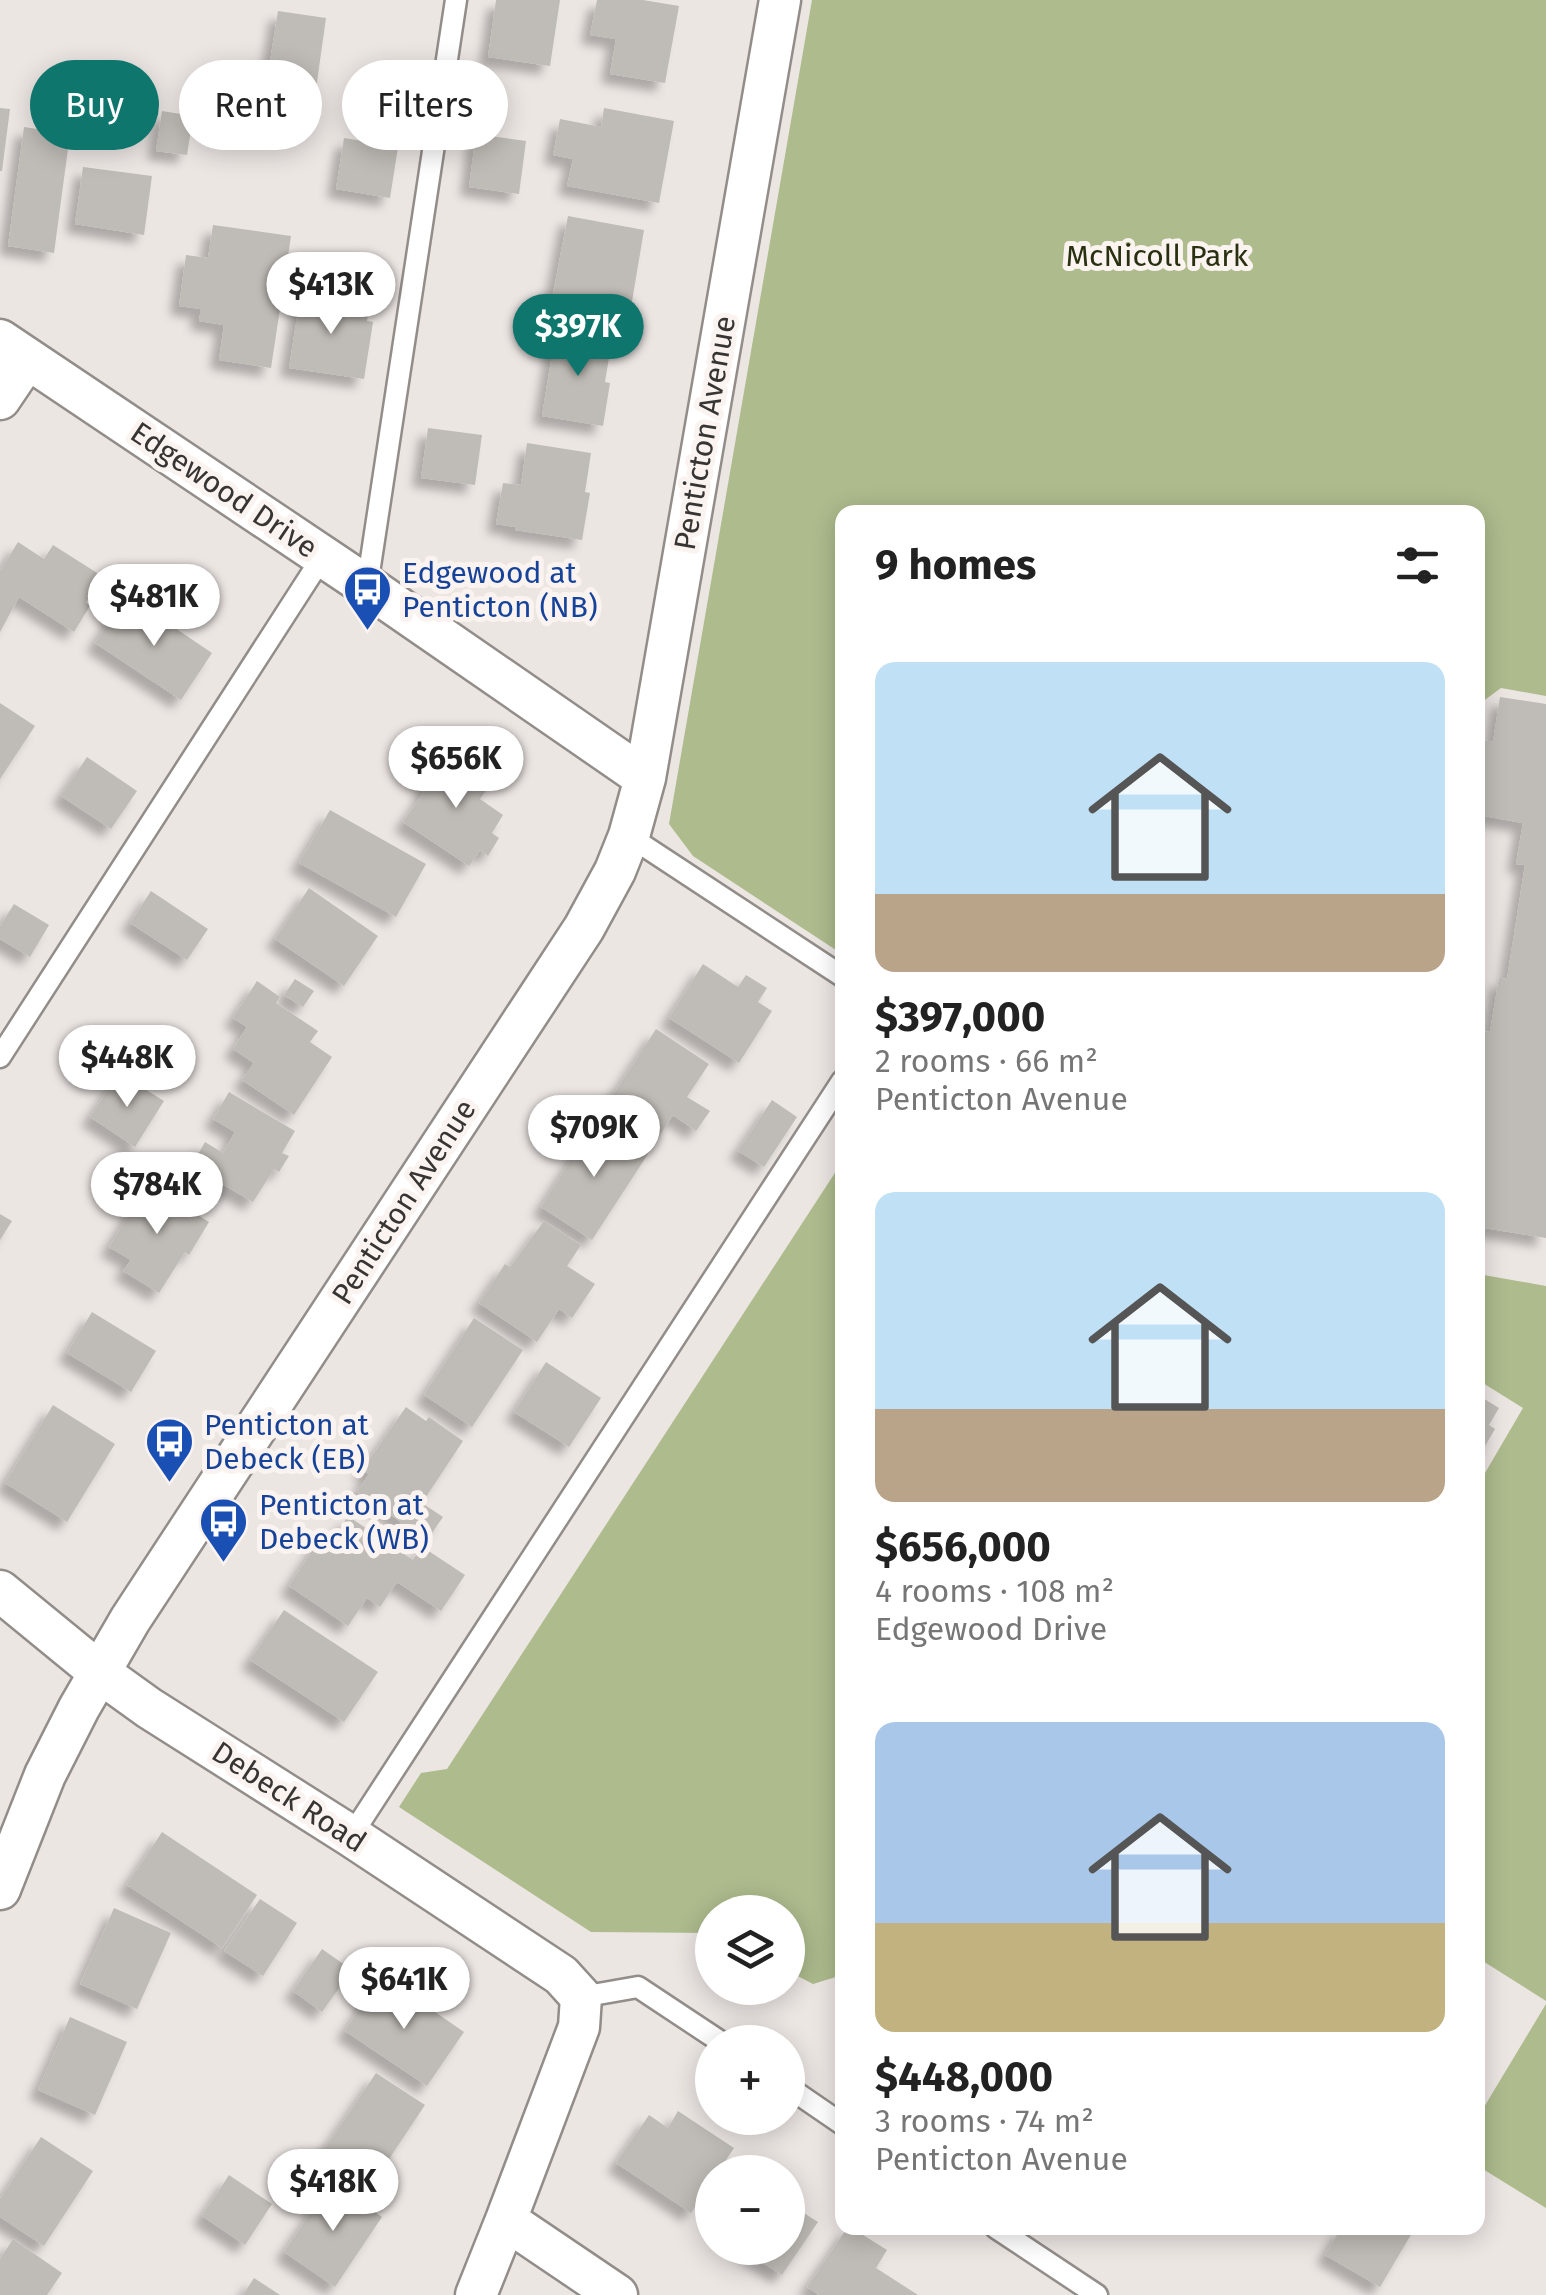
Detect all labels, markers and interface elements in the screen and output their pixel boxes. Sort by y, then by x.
chip: Buy [30,60,159,150]
chip: Rent [179,60,322,150]
chip: Filters [342,60,508,150]
park label: McNicoll Park [1066,238,1249,274]
pin: $413K [261,252,401,337]
text: $413K [288,265,374,303]
pin: $397K [508,294,648,379]
text: $397K [535,307,621,345]
street label: Penticton Avenue [667,313,743,553]
street label: Edgewood Drive [124,414,324,566]
icon: filters [1390,538,1445,593]
text: 9 homes [875,540,1036,590]
place label: Edgewood at Penticton (NB) [402,555,598,625]
pin: $481K [84,564,224,649]
bus stop icon: Edgewood at Penticton (NB) [341,564,393,632]
text: $481K [110,577,198,615]
pin: $656K [386,726,526,811]
icon: home [1070,727,1250,907]
text: $656K [411,739,501,777]
text: $397,000 [875,992,1045,1042]
pin: $448K [57,1025,197,1110]
text: $448K [81,1038,173,1076]
text: 2 rooms · 66 m² [875,1042,1098,1080]
text: Penticton Avenue [875,1080,1128,1118]
street label: Penticton Avenue [324,1093,484,1311]
pin: $709K [524,1095,664,1180]
text: $709K [550,1108,638,1146]
pin: $784K [87,1152,227,1237]
text: $784K [113,1165,201,1203]
icon: home [1070,1257,1250,1437]
place label: Penticton at Debeck (EB) [204,1407,369,1477]
bus stop icon: Penticton at Debeck (EB) [143,1416,195,1484]
place label: Penticton at Debeck (WB) [259,1487,429,1557]
bus stop icon: Penticton at Debeck (WB) [198,1496,250,1564]
text: $656,000 [875,1522,1051,1572]
text: 4 rooms · 108 m² [875,1572,1114,1610]
text: Edgewood Drive [875,1610,1107,1648]
street label: Debeck Road [205,1734,373,1860]
icon: home [1070,1787,1250,1967]
map controls [695,1895,805,2265]
button: layers [695,1895,805,2005]
pin: $641K [334,1947,474,2032]
text: $641K [361,1960,447,1998]
button: + [695,2025,805,2135]
text: $448,000 [875,2052,1053,2102]
text: 3 rooms · 74 m² [875,2102,1094,2140]
text: Penticton Avenue [875,2140,1128,2178]
pin: $418K [263,2149,403,2234]
button: − [695,2155,805,2265]
text: $418K [289,2162,377,2200]

